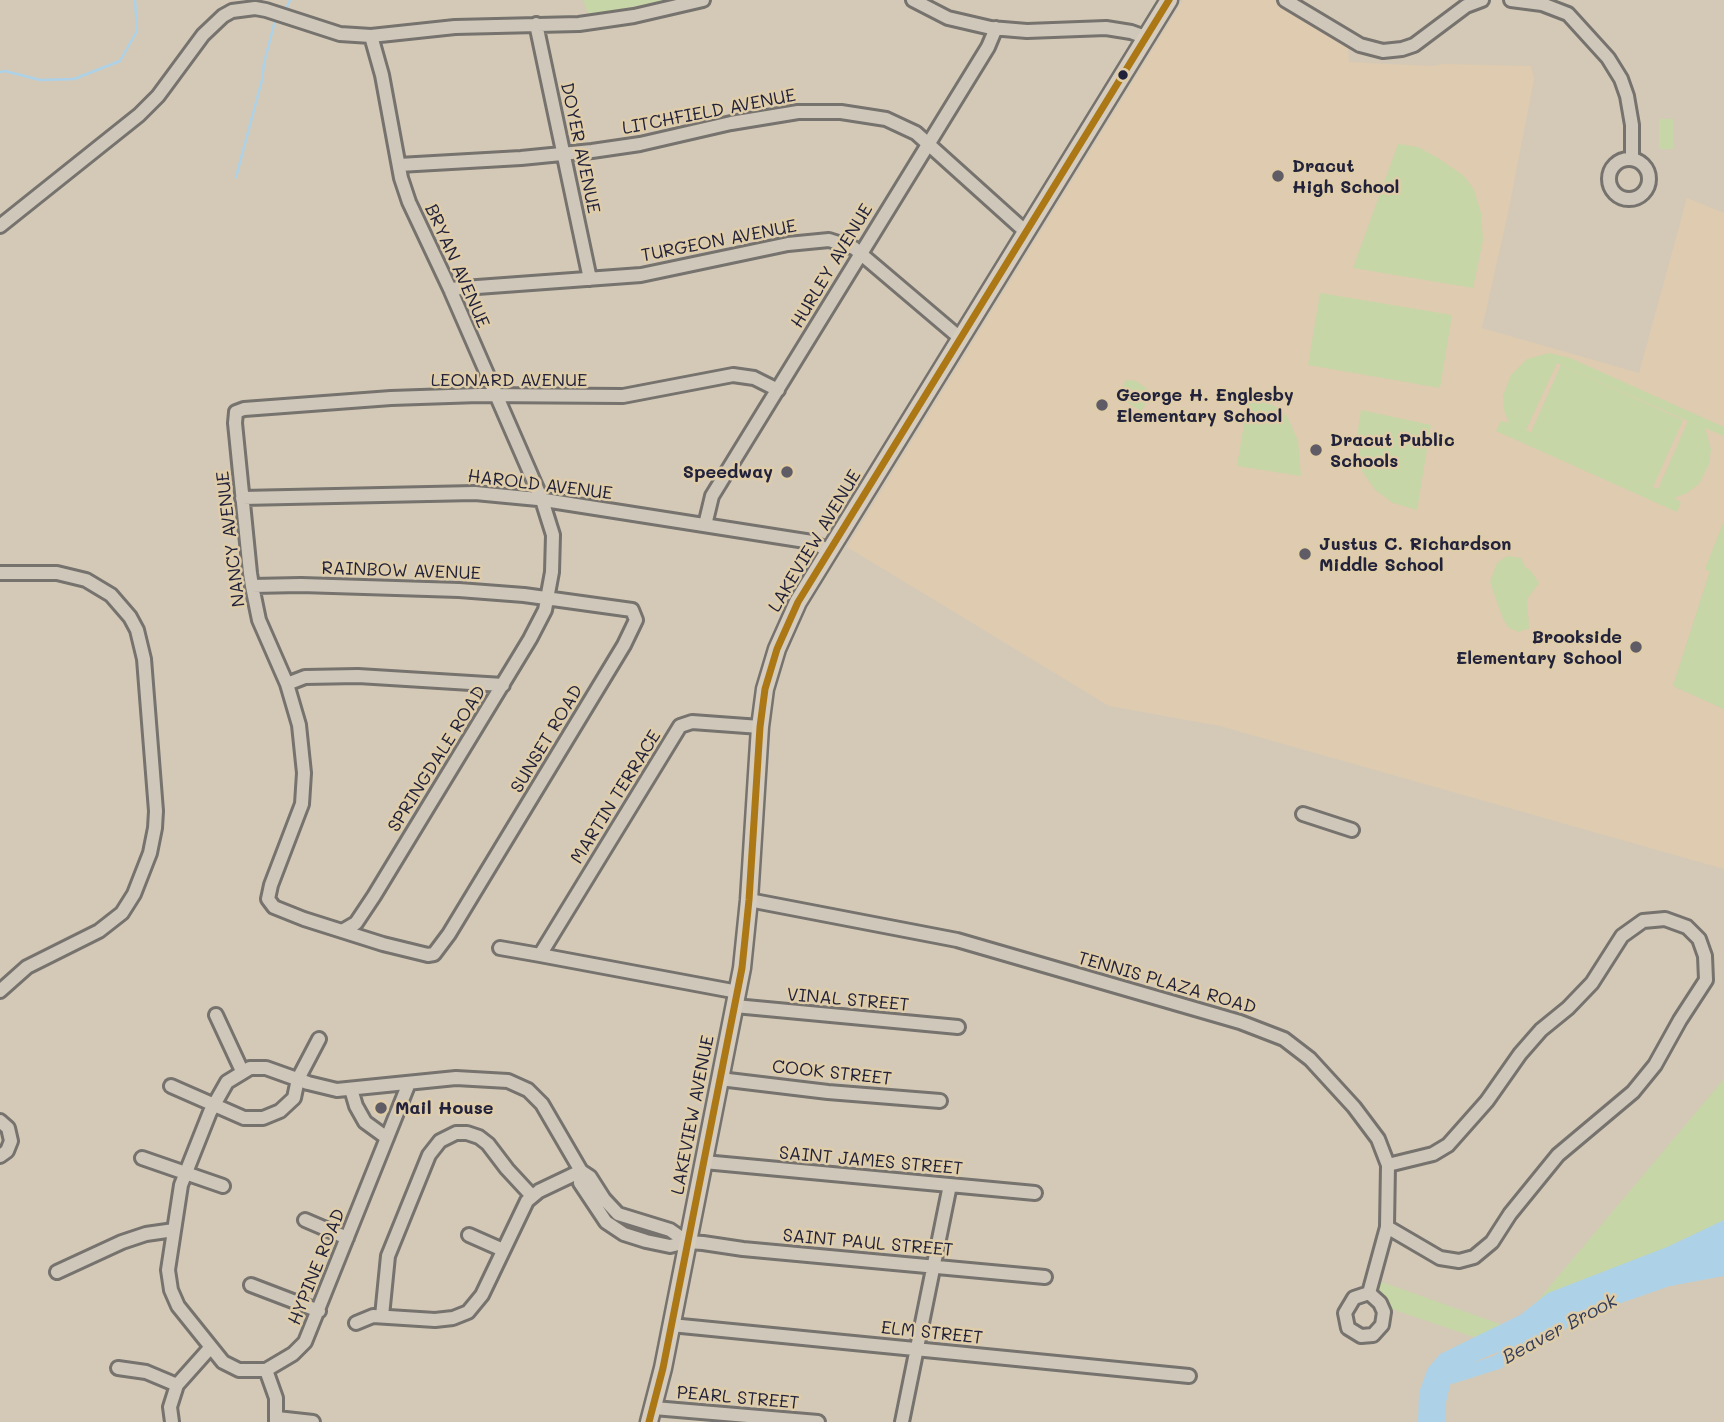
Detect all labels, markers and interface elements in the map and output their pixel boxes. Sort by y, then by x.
unlabelled marker [1116,68,1130,82]
street label: DOYER AVENUE [556,81,604,215]
street label: LITCHFIELD AVENUE [620,85,798,139]
place label: Dracut High School [1292,155,1399,198]
marker: Dracut High School [1270,168,1286,184]
street label: HURLEY AVENUE [786,200,878,332]
street label: BRYAN AVENUE [420,201,494,331]
street label: TURGEON AVENUE [640,215,798,267]
street label: LEONARD AVENUE [431,369,587,391]
place label: George H. Englesby Elementary School [1116,384,1294,426]
marker: George H. Englesby Elementary School [1094,397,1110,413]
place label: Dracut Public Schools [1330,429,1455,472]
marker: Dracut Public Schools [1308,442,1324,458]
place label: Speedway [683,461,773,483]
marker: Speedway [779,464,795,480]
street label: HAROLD AVENUE [466,465,614,505]
street label: LAKEVIEW AVENUE [764,466,866,616]
street label: NANCY AVENUE [212,470,250,608]
place label: Justus C. Richardson Middle School [1319,533,1511,576]
marker: Justus C. Richardson Middle School [1297,546,1313,562]
street label: RAINBOW AVENUE [321,557,481,585]
place label: Brookside Elementary School [1456,626,1622,668]
marker: Brookside Elementary School [1628,639,1644,655]
street label: SUNSET ROAD [506,681,588,797]
street label: SPRINGDALE ROAD [383,682,491,836]
street label: MARTIN TERRACE [566,726,666,868]
street label: TENNIS PLAZA ROAD [1075,947,1259,1019]
street label: VINAL STREET [786,984,910,1016]
street label: LAKEVIEW AVENUE [667,1034,719,1196]
street label: COOK STREET [771,1056,893,1090]
place label: Mail House [395,1097,494,1119]
marker: Mail House [373,1100,389,1116]
street label: SAINT JAMES STREET [778,1142,964,1180]
street label: HYPINE ROAD [284,1206,350,1328]
street label: SAINT PAUL STREET [782,1225,954,1261]
water label: Beaver Brook [1499,1289,1621,1369]
street label: ELM STREET [880,1317,984,1349]
street label: PEARL STREET [676,1382,800,1414]

